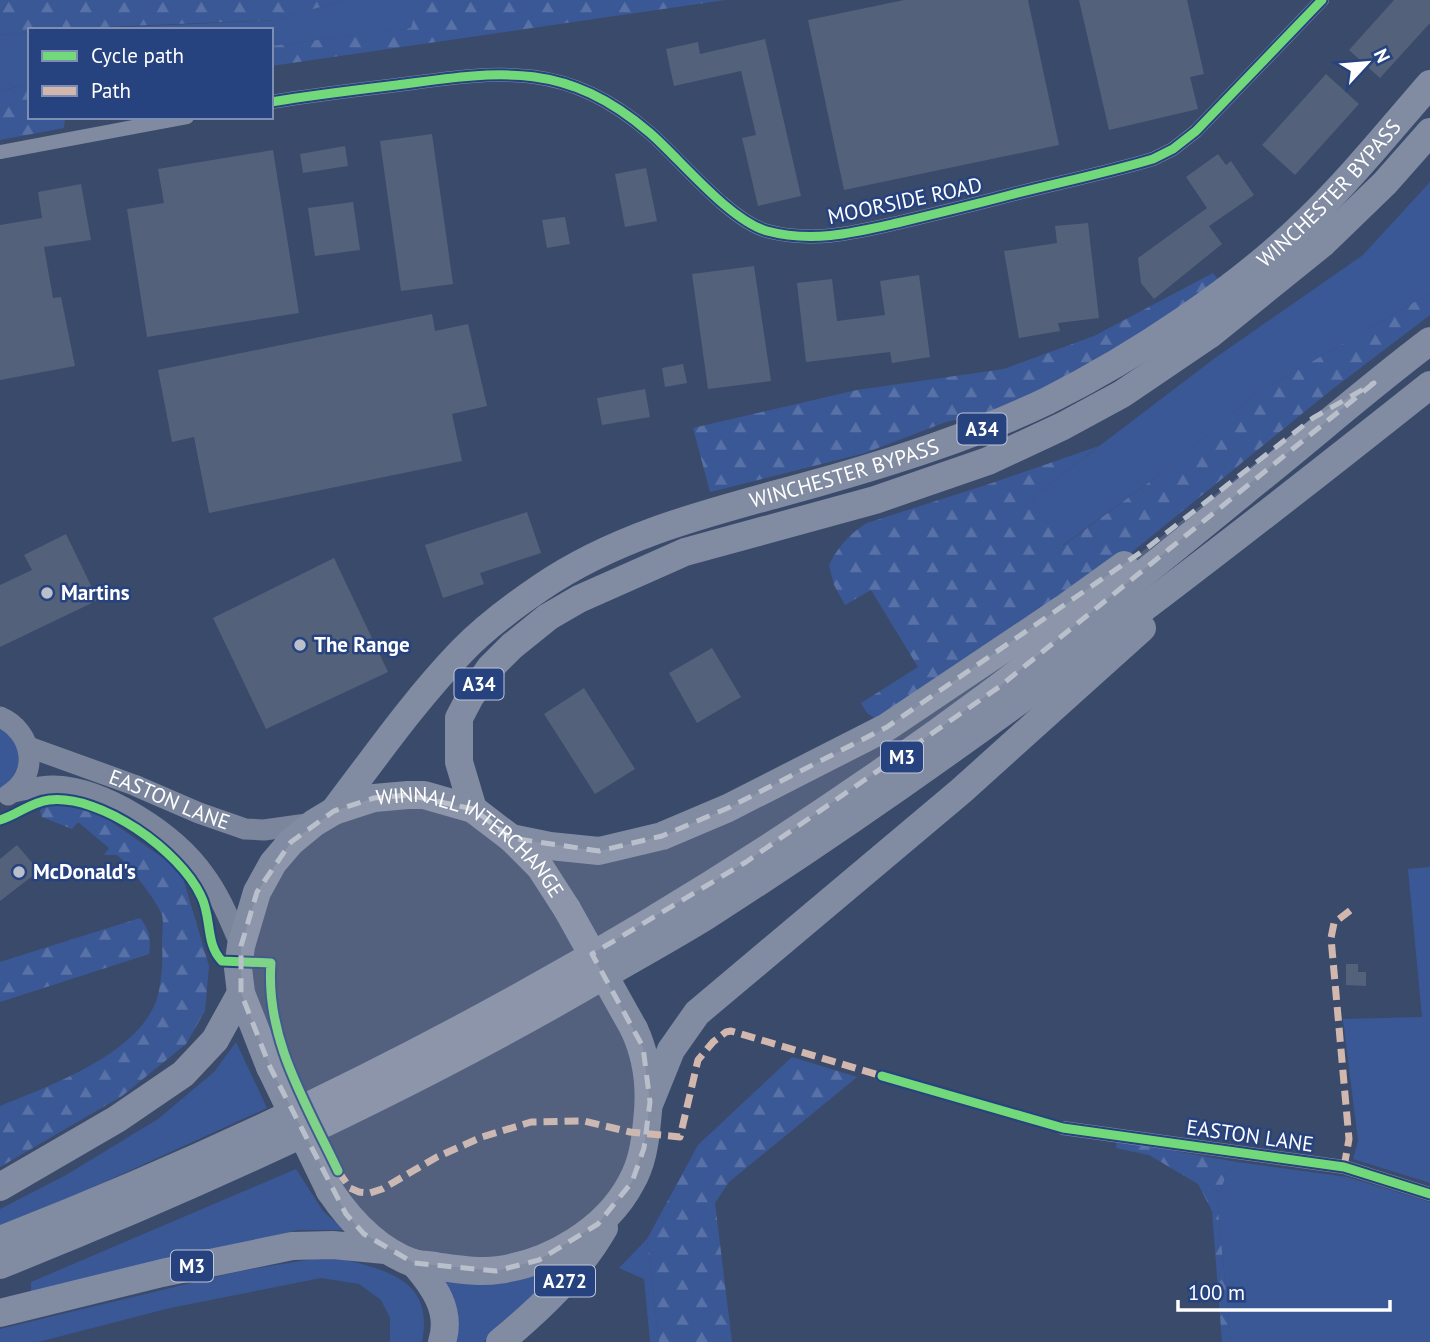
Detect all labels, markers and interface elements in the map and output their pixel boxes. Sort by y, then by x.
legend [28,28,273,119]
north arrow [1332,28,1402,98]
text: Cycle path [91,42,184,69]
text: N [1369,45,1396,66]
text: Path [91,77,131,104]
street label: WINCHESTER BYPASS [1251,114,1407,273]
street label: MOORSIDE ROAD [825,171,985,230]
road number: A34 [958,414,1006,444]
street label: WINCHESTER BYPASS [746,432,942,514]
place label: Martins [61,579,130,606]
marker: Martins [39,585,55,601]
place label: The Range [314,631,410,658]
marker: The Range [292,637,308,653]
road number: A34 [454,668,504,699]
road number: M3 [881,742,923,772]
street label: EASTON LANE [105,763,233,836]
street label: WINNALL INTERCHANGE [375,781,570,903]
place label: McDonald's [33,858,136,885]
marker: McDonald's [11,864,27,880]
street label: EASTON LANE [1185,1113,1315,1158]
road number: M3 [171,1250,213,1282]
road number: A272 [535,1266,595,1296]
scale bar [1178,1268,1390,1312]
text: 100 m [1188,1279,1245,1306]

